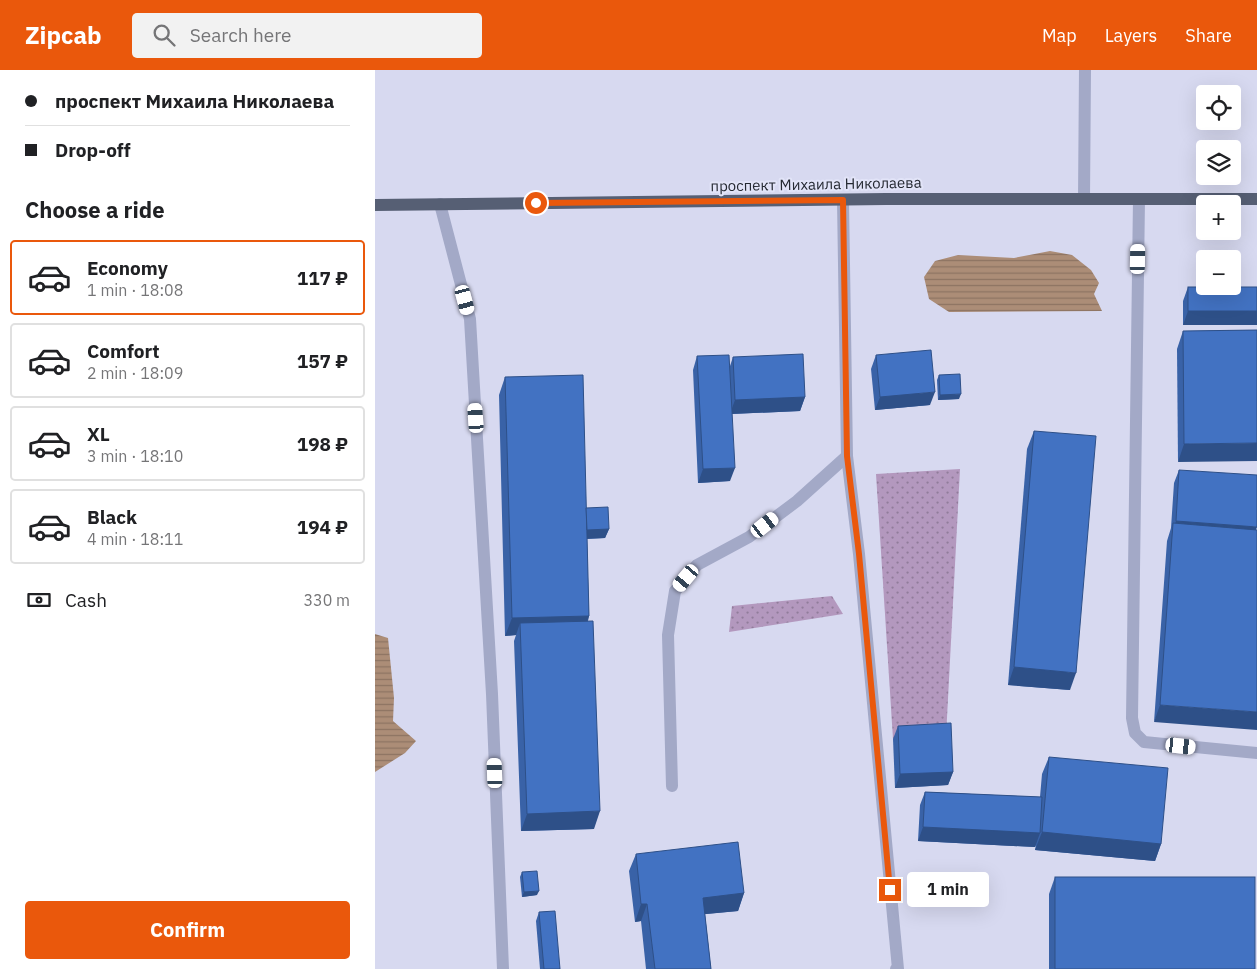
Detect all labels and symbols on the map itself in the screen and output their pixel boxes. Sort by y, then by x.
street label: проспект Михаила Николаева [710,173,922,195]
route start [525,192,547,214]
car [1130,244,1145,274]
car [453,284,476,316]
car [467,403,484,433]
car [748,510,781,540]
car [670,562,701,594]
car [1165,737,1196,755]
car [486,758,503,788]
callout: 1 min [907,872,990,908]
route end [879,879,901,901]

